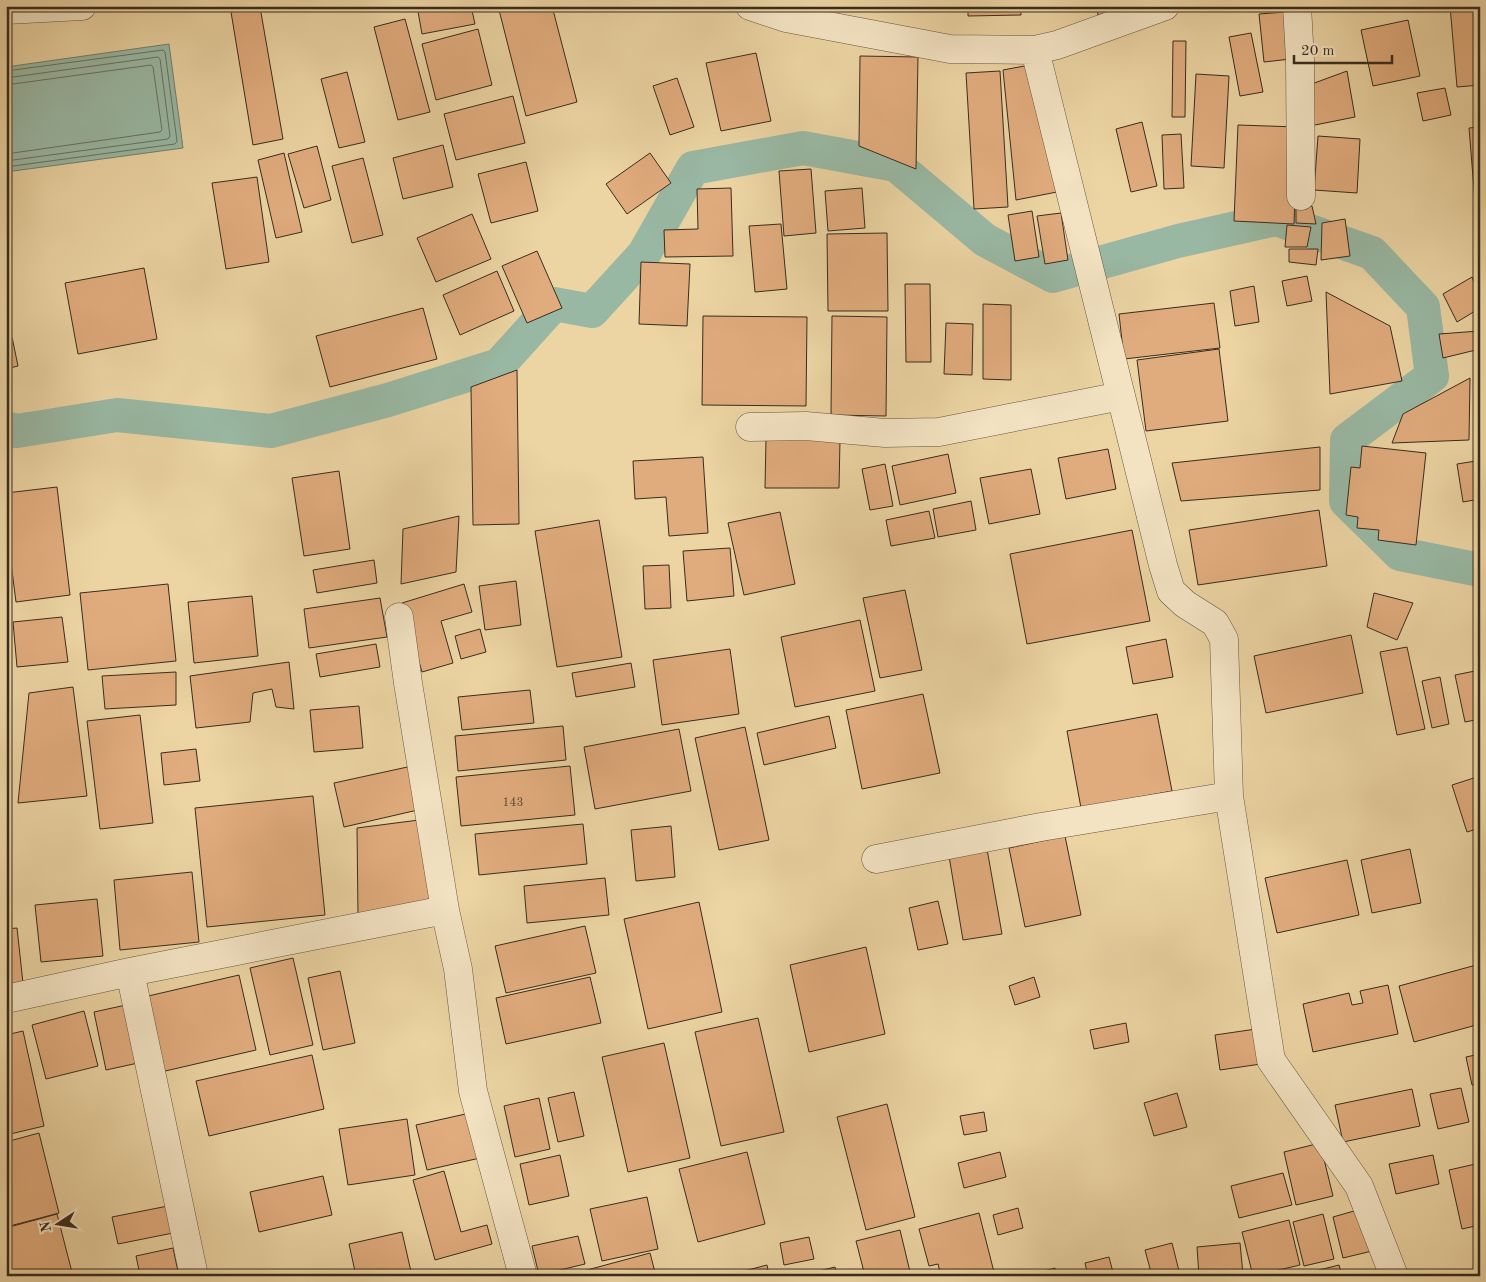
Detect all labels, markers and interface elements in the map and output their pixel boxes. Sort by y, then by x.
scale bar [1294,32,1391,64]
text: 20 m [1301,44,1335,59]
house number: 143 [503,797,523,809]
north arrow [32,1200,82,1250]
text: N [38,1220,54,1233]

